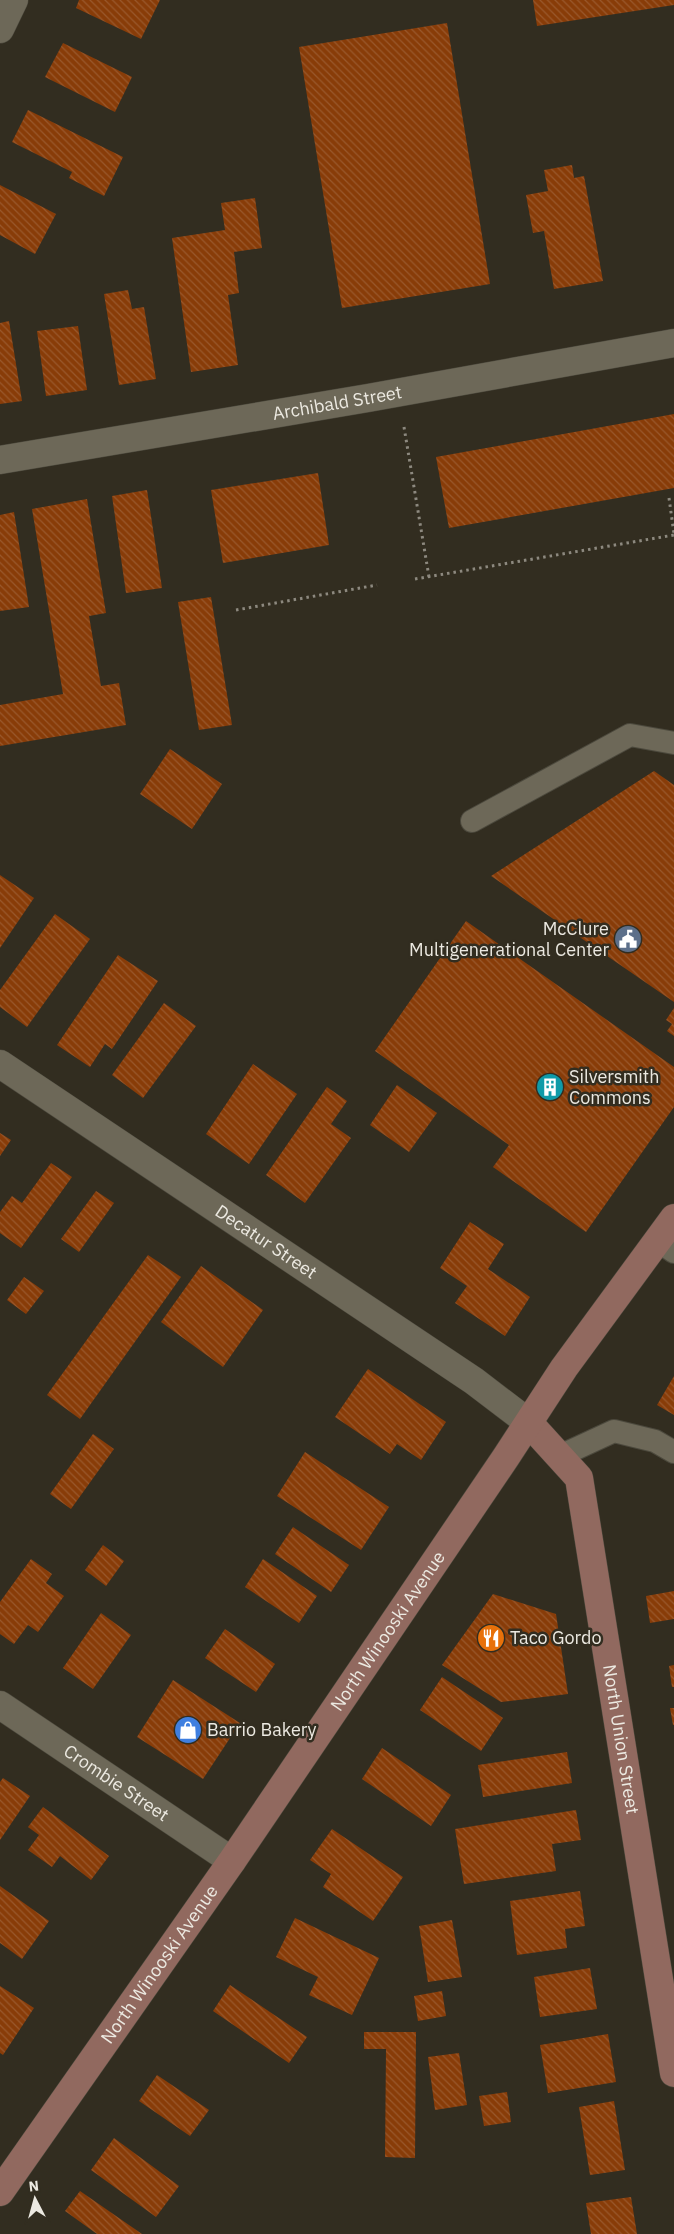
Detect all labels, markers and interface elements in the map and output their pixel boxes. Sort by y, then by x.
street label: Archibald Street [271,380,404,425]
place label: McClure Multigenerational Center [409,917,609,961]
public building icon: McClure Multigenerational Center [613,924,643,954]
place label: Silversmith Commons [569,1065,659,1109]
building icon: Silversmith Commons [535,1072,565,1102]
street label: Decatur Street [211,1199,322,1284]
street label: North Winooski Avenue [325,1546,450,1715]
restaurant icon: Taco Gordo [476,1623,506,1653]
place label: Taco Gordo [510,1626,602,1649]
street label: North Union Street [598,1663,645,1816]
shop icon: Barrio Bakery [173,1715,203,1745]
place label: Barrio Bakery [207,1718,317,1741]
street label: Crombie Street [59,1739,174,1826]
street label: North Winooski Avenue [96,1880,223,2048]
north arrow [10,2174,60,2224]
text: N [28,2177,40,2196]

